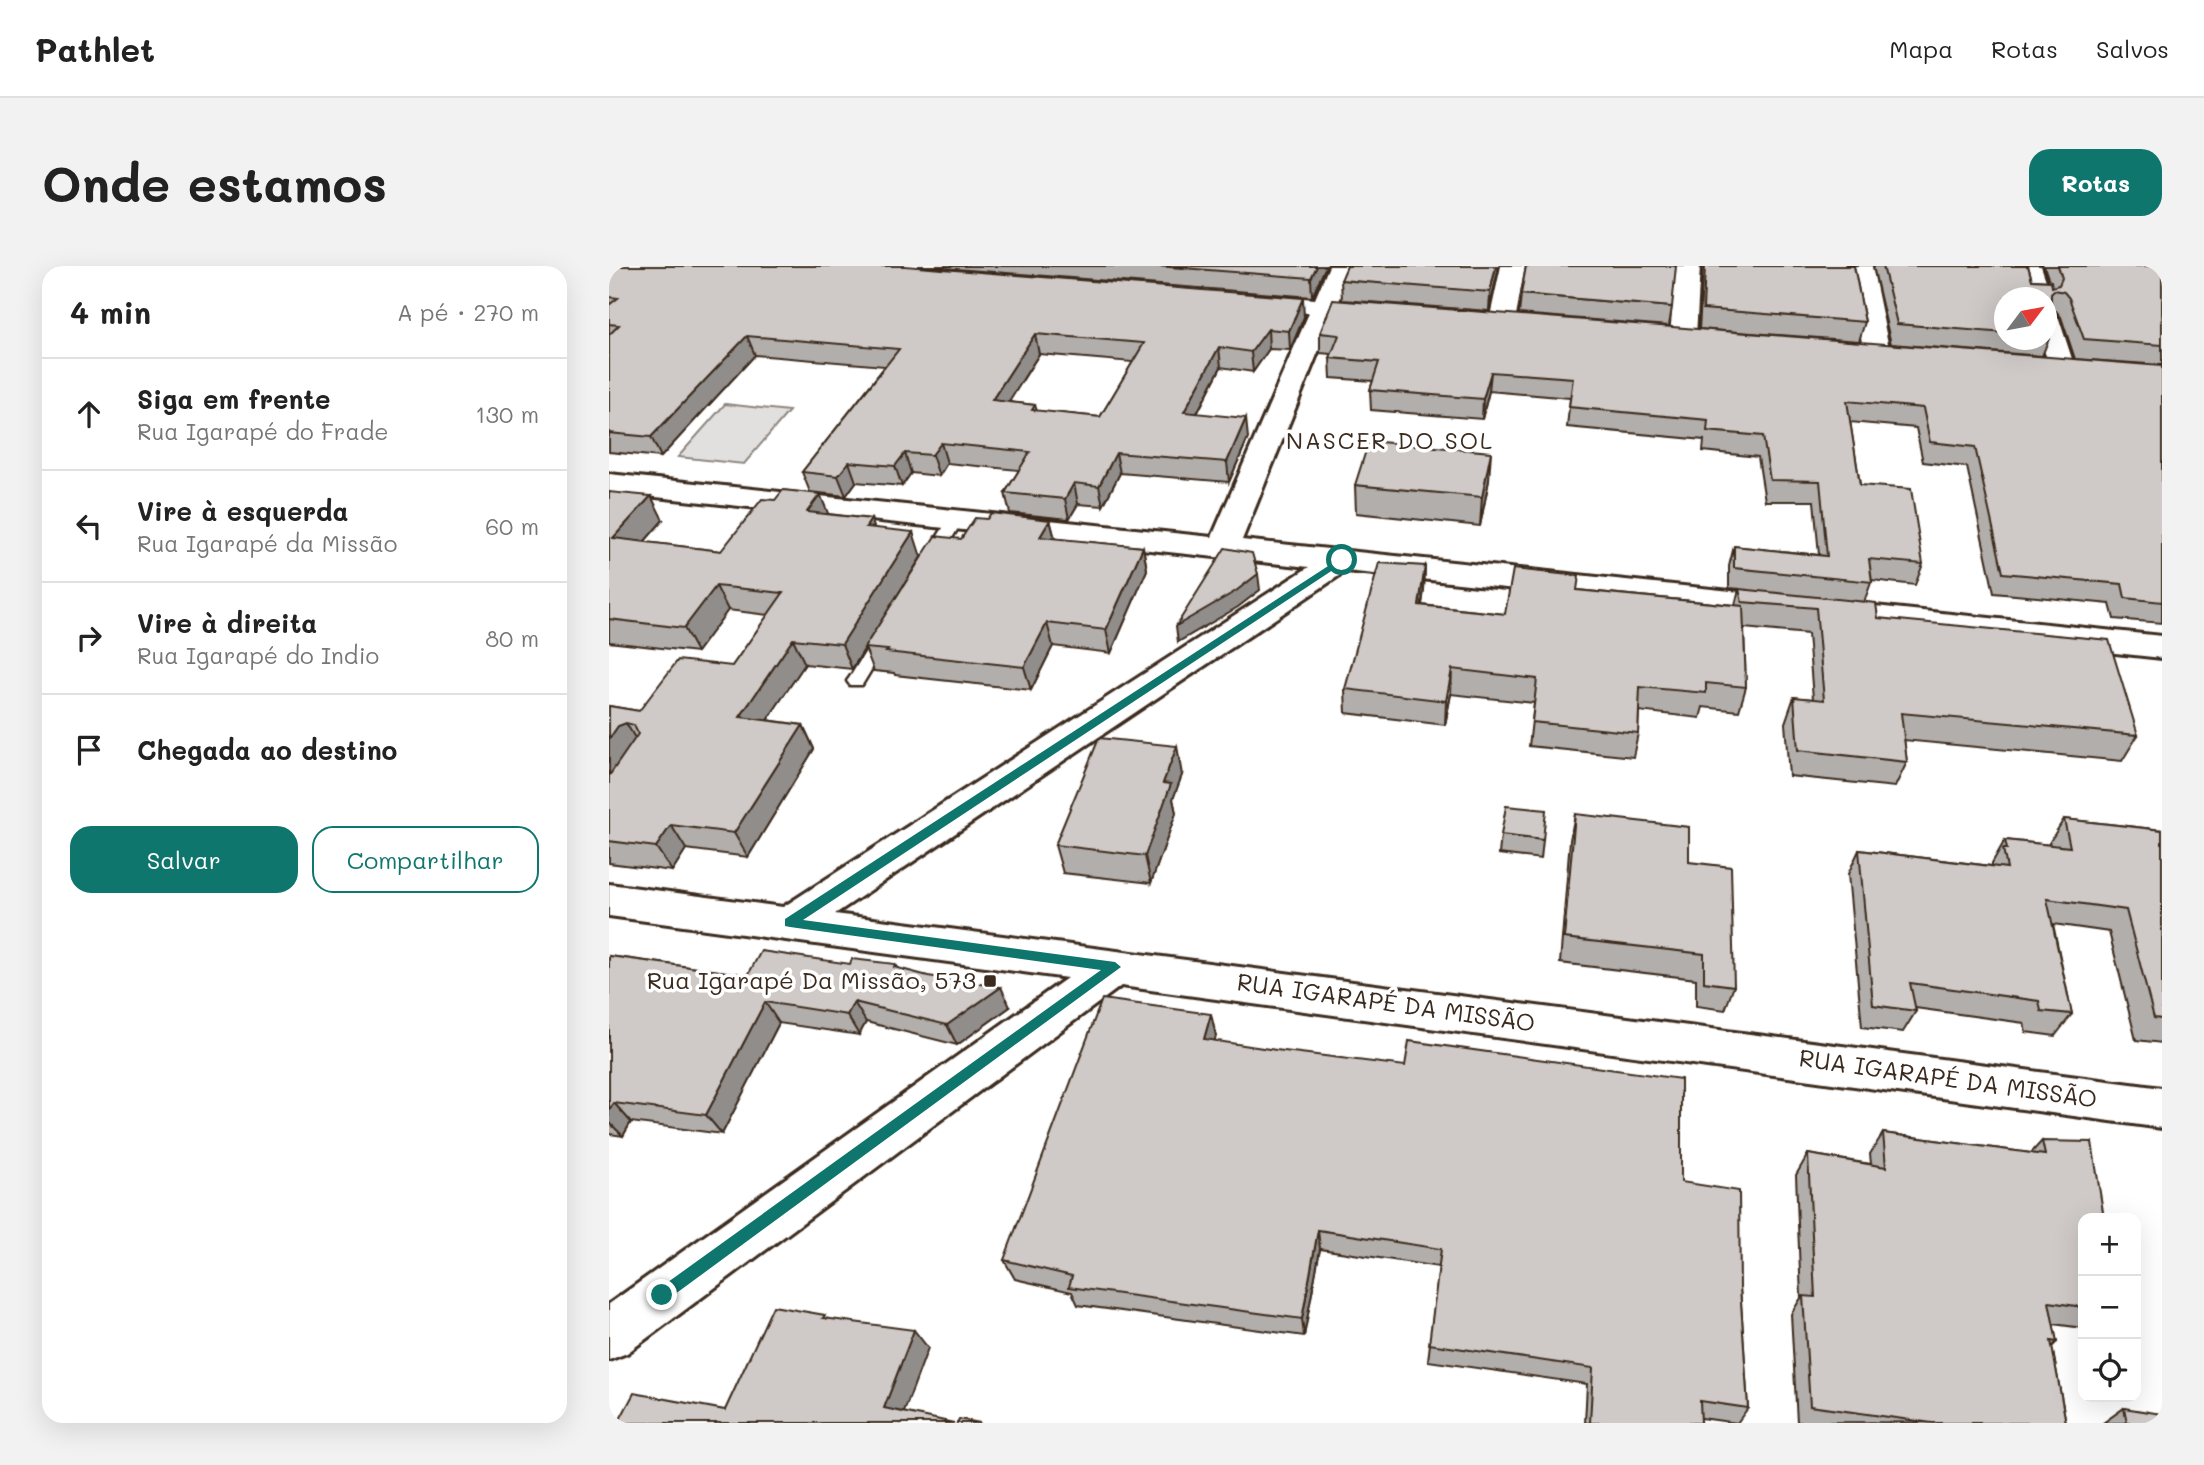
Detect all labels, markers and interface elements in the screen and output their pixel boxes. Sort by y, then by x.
text: Pathlet [35,27,155,70]
text: Mapa [1889,33,1953,64]
text: Rotas [1991,33,2058,64]
text: Salvos [2096,33,2169,64]
button: Rotas [2029,149,2162,216]
text: Onde estamos [42,151,387,214]
north arrow [1994,287,2057,350]
text: 4 min [70,292,151,332]
text: A pé · 270 m [397,297,539,327]
text: Siga em frente [137,382,331,416]
icon: ahead [70,395,108,433]
text: 130 m [475,399,539,429]
text: Rua Igarapé do Frade [137,416,389,446]
district label: NASCER DO SOL [1286,425,1494,455]
text: Vire à esquerda [137,494,348,528]
icon: left [70,507,108,545]
text: 60 m [485,511,539,541]
text: Rua Igarapé da Missão [137,528,397,558]
route start [1326,544,1357,575]
text: Vire à direita [137,606,317,640]
icon: right [70,619,108,657]
text: 80 m [485,623,539,653]
text: Rua Igarapé do Indio [137,640,379,670]
icon: arrive [70,731,108,769]
text: Chegada ao destino [137,733,397,767]
button: Salvar [70,826,298,893]
button: Compartilhar [312,826,539,893]
place label: Rua Igarapé Da Missão, 573 [647,964,976,995]
street label: RUA IGARAPÉ DA MISSÃO [1235,965,1537,1038]
marker: Rua Igarapé Da Missão, 573 [982,973,998,989]
street label: RUA IGARAPÉ DA MISSÃO [1797,1041,2099,1114]
map controls [2078,1213,2141,1402]
button: + [2078,1213,2141,1276]
button: − [2078,1276,2141,1339]
route end [646,1279,677,1310]
button: locate [2078,1339,2141,1402]

